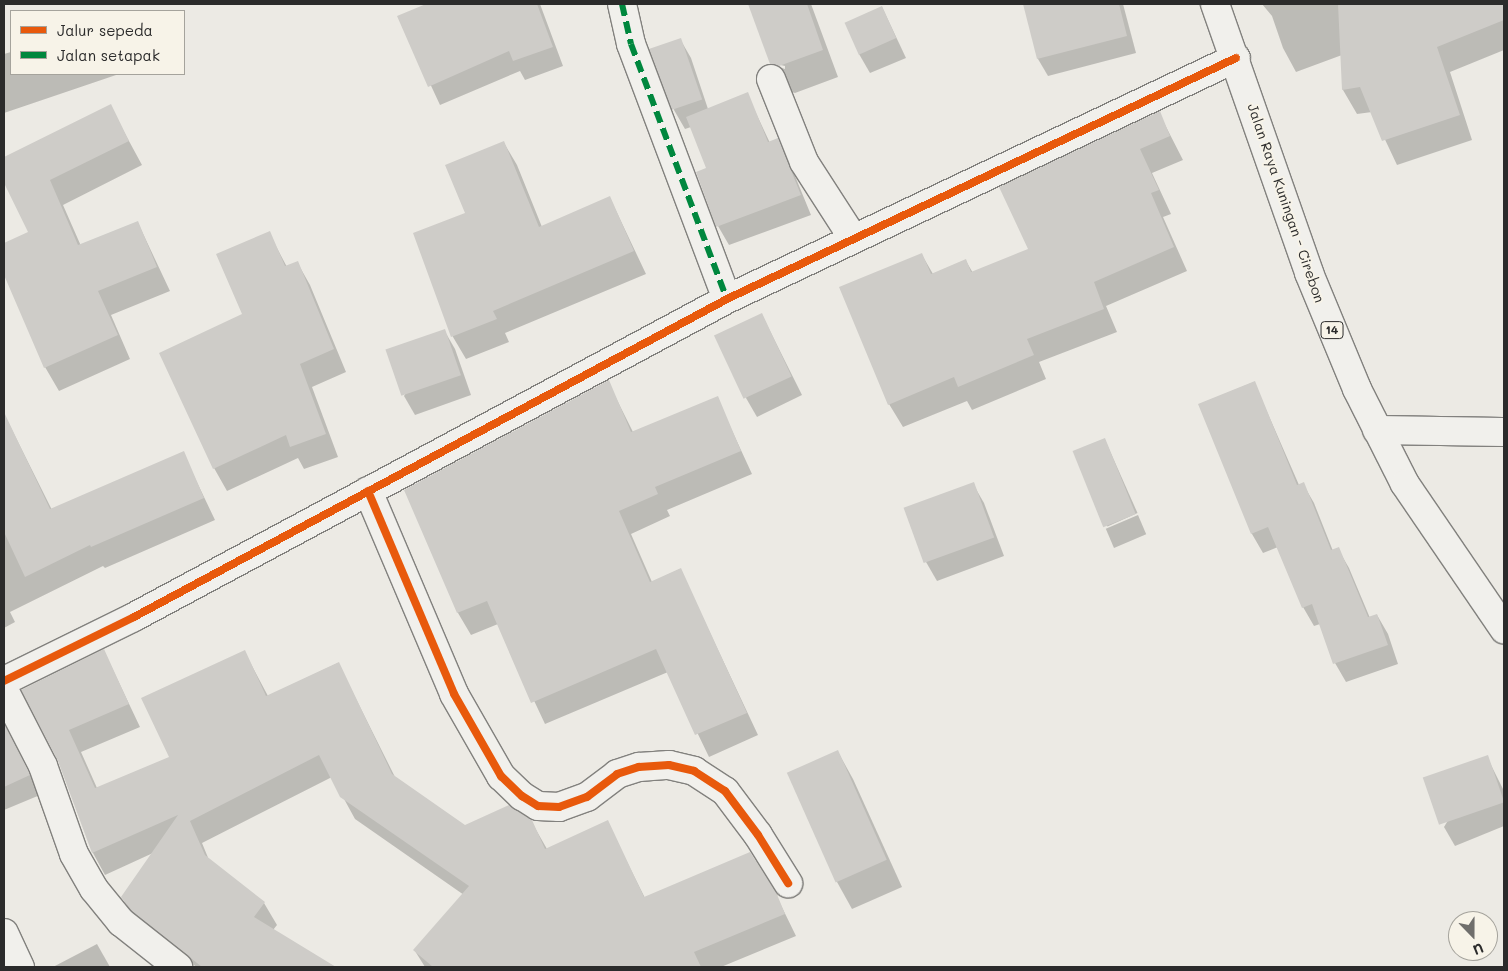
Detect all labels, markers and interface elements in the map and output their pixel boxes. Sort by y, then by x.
legend [10,10,185,75]
text: Jalur sepeda [57,20,153,40]
text: Jalan setapak [57,45,160,65]
street label: Jalan Raya Kuningan - Cirebon [1244,101,1328,305]
road number: 14 [1320,320,1344,340]
north arrow [1448,911,1498,961]
text: U [1470,939,1487,960]

